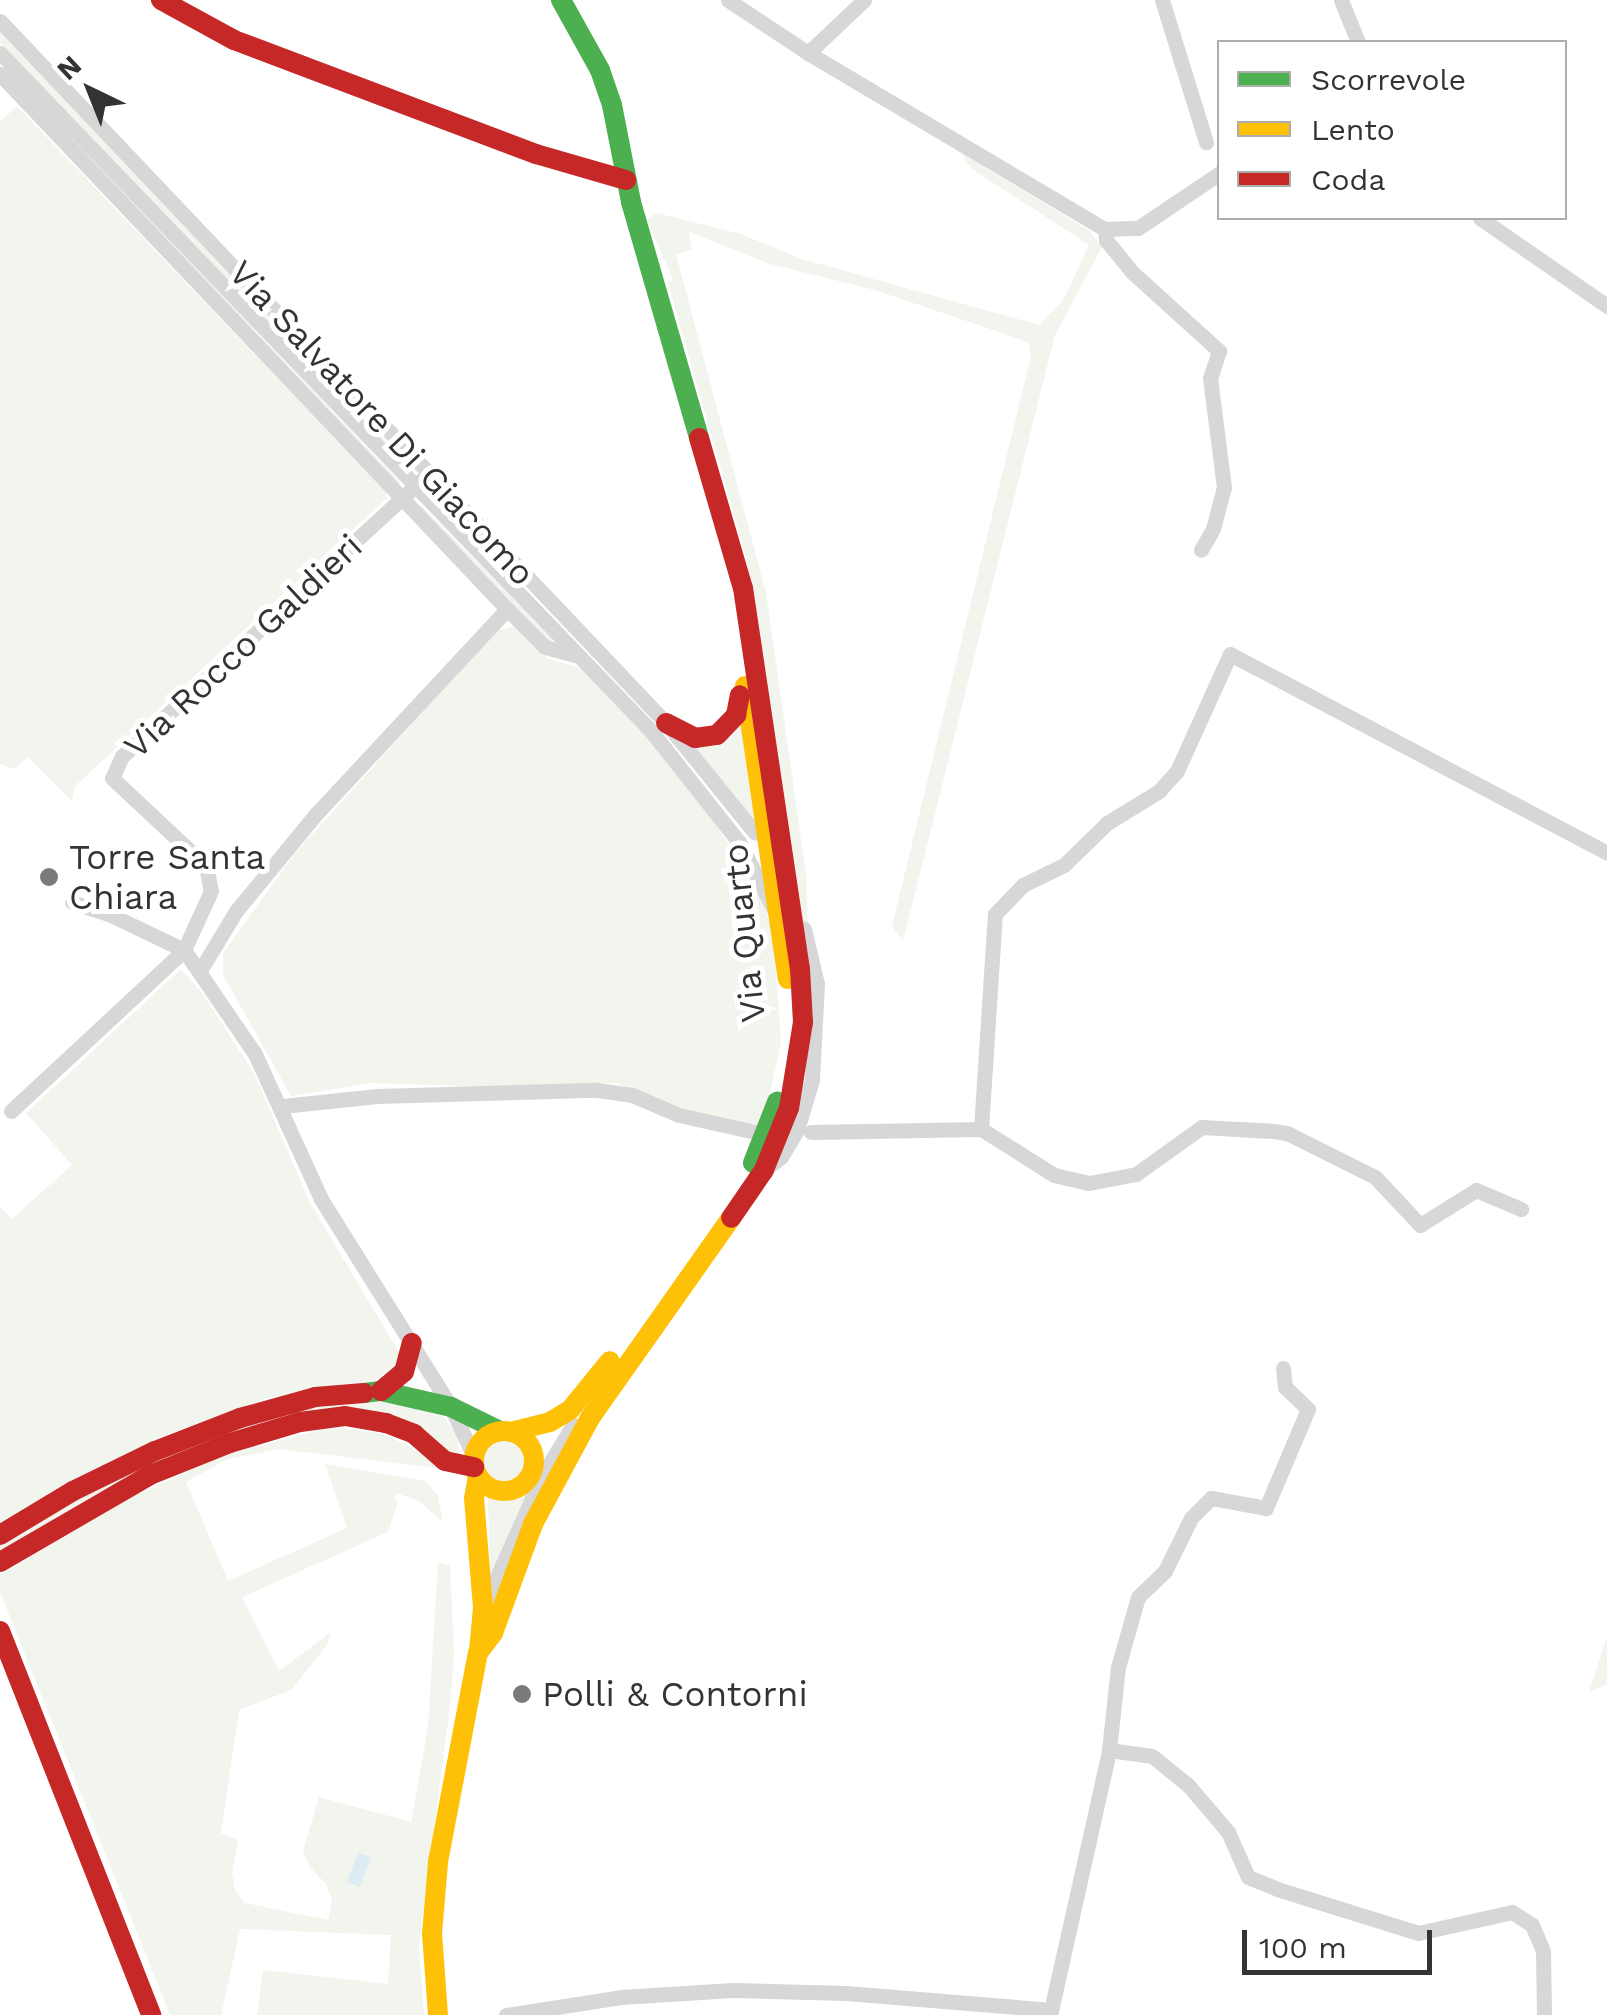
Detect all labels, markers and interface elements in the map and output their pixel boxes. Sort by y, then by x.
north arrow [40,40,140,140]
legend [1217,40,1567,220]
text: N [50,49,88,87]
text: Scorrevole [1311,62,1466,97]
text: Lento [1311,112,1395,147]
text: Coda [1311,162,1385,197]
street label: Via Salvatore Di Giacomo [220,252,544,594]
street label: Via Rocco Galdieri [115,525,371,767]
place label: Torre Santa Chiara [69,836,265,918]
street label: Via Quarto [714,841,774,1025]
marker: Torre Santa Chiara [38,866,60,888]
place label: Polli & Contorni [542,1673,808,1715]
marker: Polli & Contorni [511,1683,533,1705]
scale bar [1247,1910,1437,1972]
text: 100 m [1259,1930,1347,1965]

